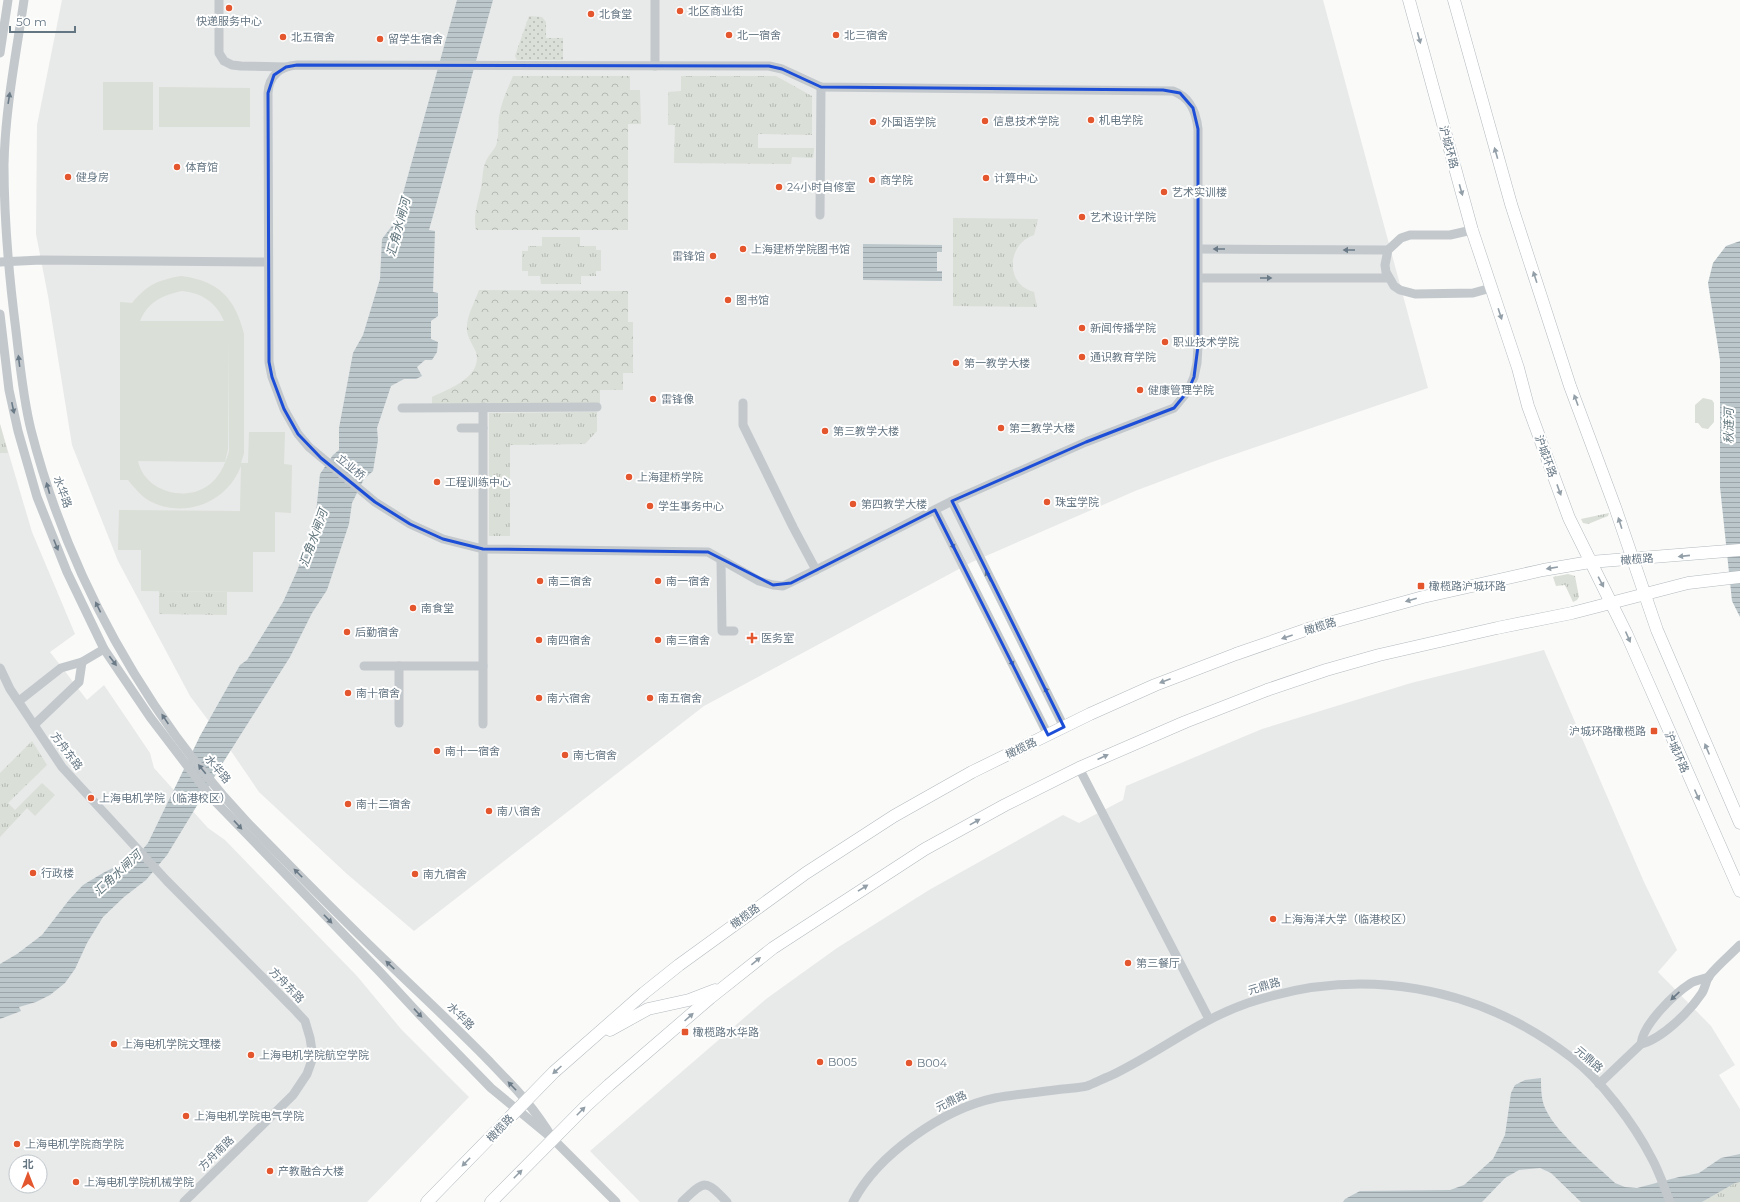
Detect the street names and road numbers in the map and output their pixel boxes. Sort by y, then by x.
street label: 沪城环路 [1437,124,1461,170]
street label: 沪城环路 [1532,433,1560,479]
street label: 立业桥 [334,451,368,483]
street label: 水华路 [51,474,75,510]
street label: 橄榄路 [1620,551,1654,567]
street label: 橄榄路 [1302,614,1338,638]
street label: 方舟东路 [48,729,86,773]
street label: 沪城环路 [1662,729,1692,775]
street label: 橄榄路 [1003,734,1039,762]
street label: 水华路 [202,752,234,786]
street label: 橄榄路 [728,901,762,931]
street label: 方舟东路 [267,964,307,1006]
street label: 元鼎路 [1246,975,1282,997]
street label: 水华路 [444,999,478,1033]
street label: 元鼎路 [1572,1043,1606,1075]
street label: 元鼎路 [933,1087,969,1115]
street label: 橄榄路 [484,1111,516,1145]
street label: 方舟南路 [195,1133,237,1173]

